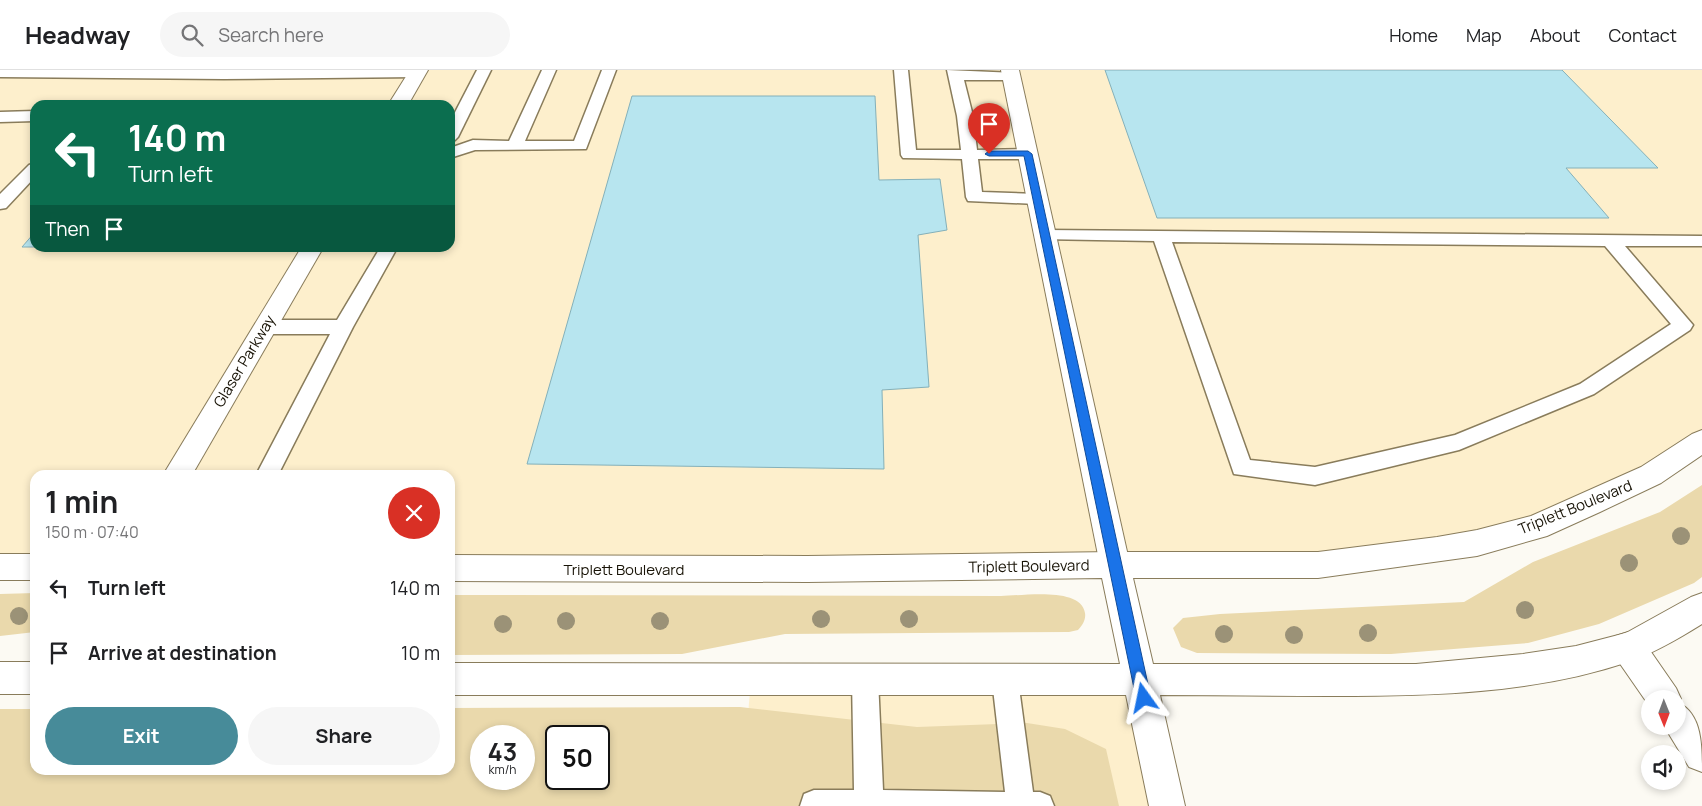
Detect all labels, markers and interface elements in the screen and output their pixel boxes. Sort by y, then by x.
search box [160,12,510,57]
text: Headway [25,18,130,51]
icon: search [178,21,206,49]
text: Search here [218,22,324,48]
text: Home [1389,23,1438,47]
text: Map [1466,23,1502,47]
text: About [1530,23,1580,47]
text: Contact [1608,23,1677,47]
pin [968,103,1010,154]
icon: arrive [975,110,1003,138]
text: 140 m [128,114,226,162]
icon: left [45,120,110,185]
text: Turn left [128,159,213,189]
icon: arrive [100,215,128,243]
text: Then [45,216,90,242]
street label: Glaser Parkway [208,311,280,411]
street label: Triplett Boulevard [1515,475,1635,539]
text: 1 min [45,481,118,522]
button: close [388,487,440,539]
text: 150 m · 07:40 [45,521,139,543]
street label: Triplett Boulevard [968,554,1090,578]
street label: Triplett Boulevard [564,559,684,580]
icon: left [45,574,73,602]
text: Turn left [88,575,166,601]
text: 140 m [390,575,440,601]
icon: arrive [45,639,73,667]
text: Arrive at destination [88,640,277,666]
text: 10 m [401,640,440,666]
position arrow [1117,671,1169,723]
north arrow [1641,690,1686,735]
map controls [1641,690,1686,790]
button: Exit [45,707,238,765]
button: Share [248,707,440,765]
speed limit sign: 50 [545,725,610,790]
text: 43 [488,734,517,769]
button: sound [1641,745,1686,790]
text: km/h [489,761,516,778]

